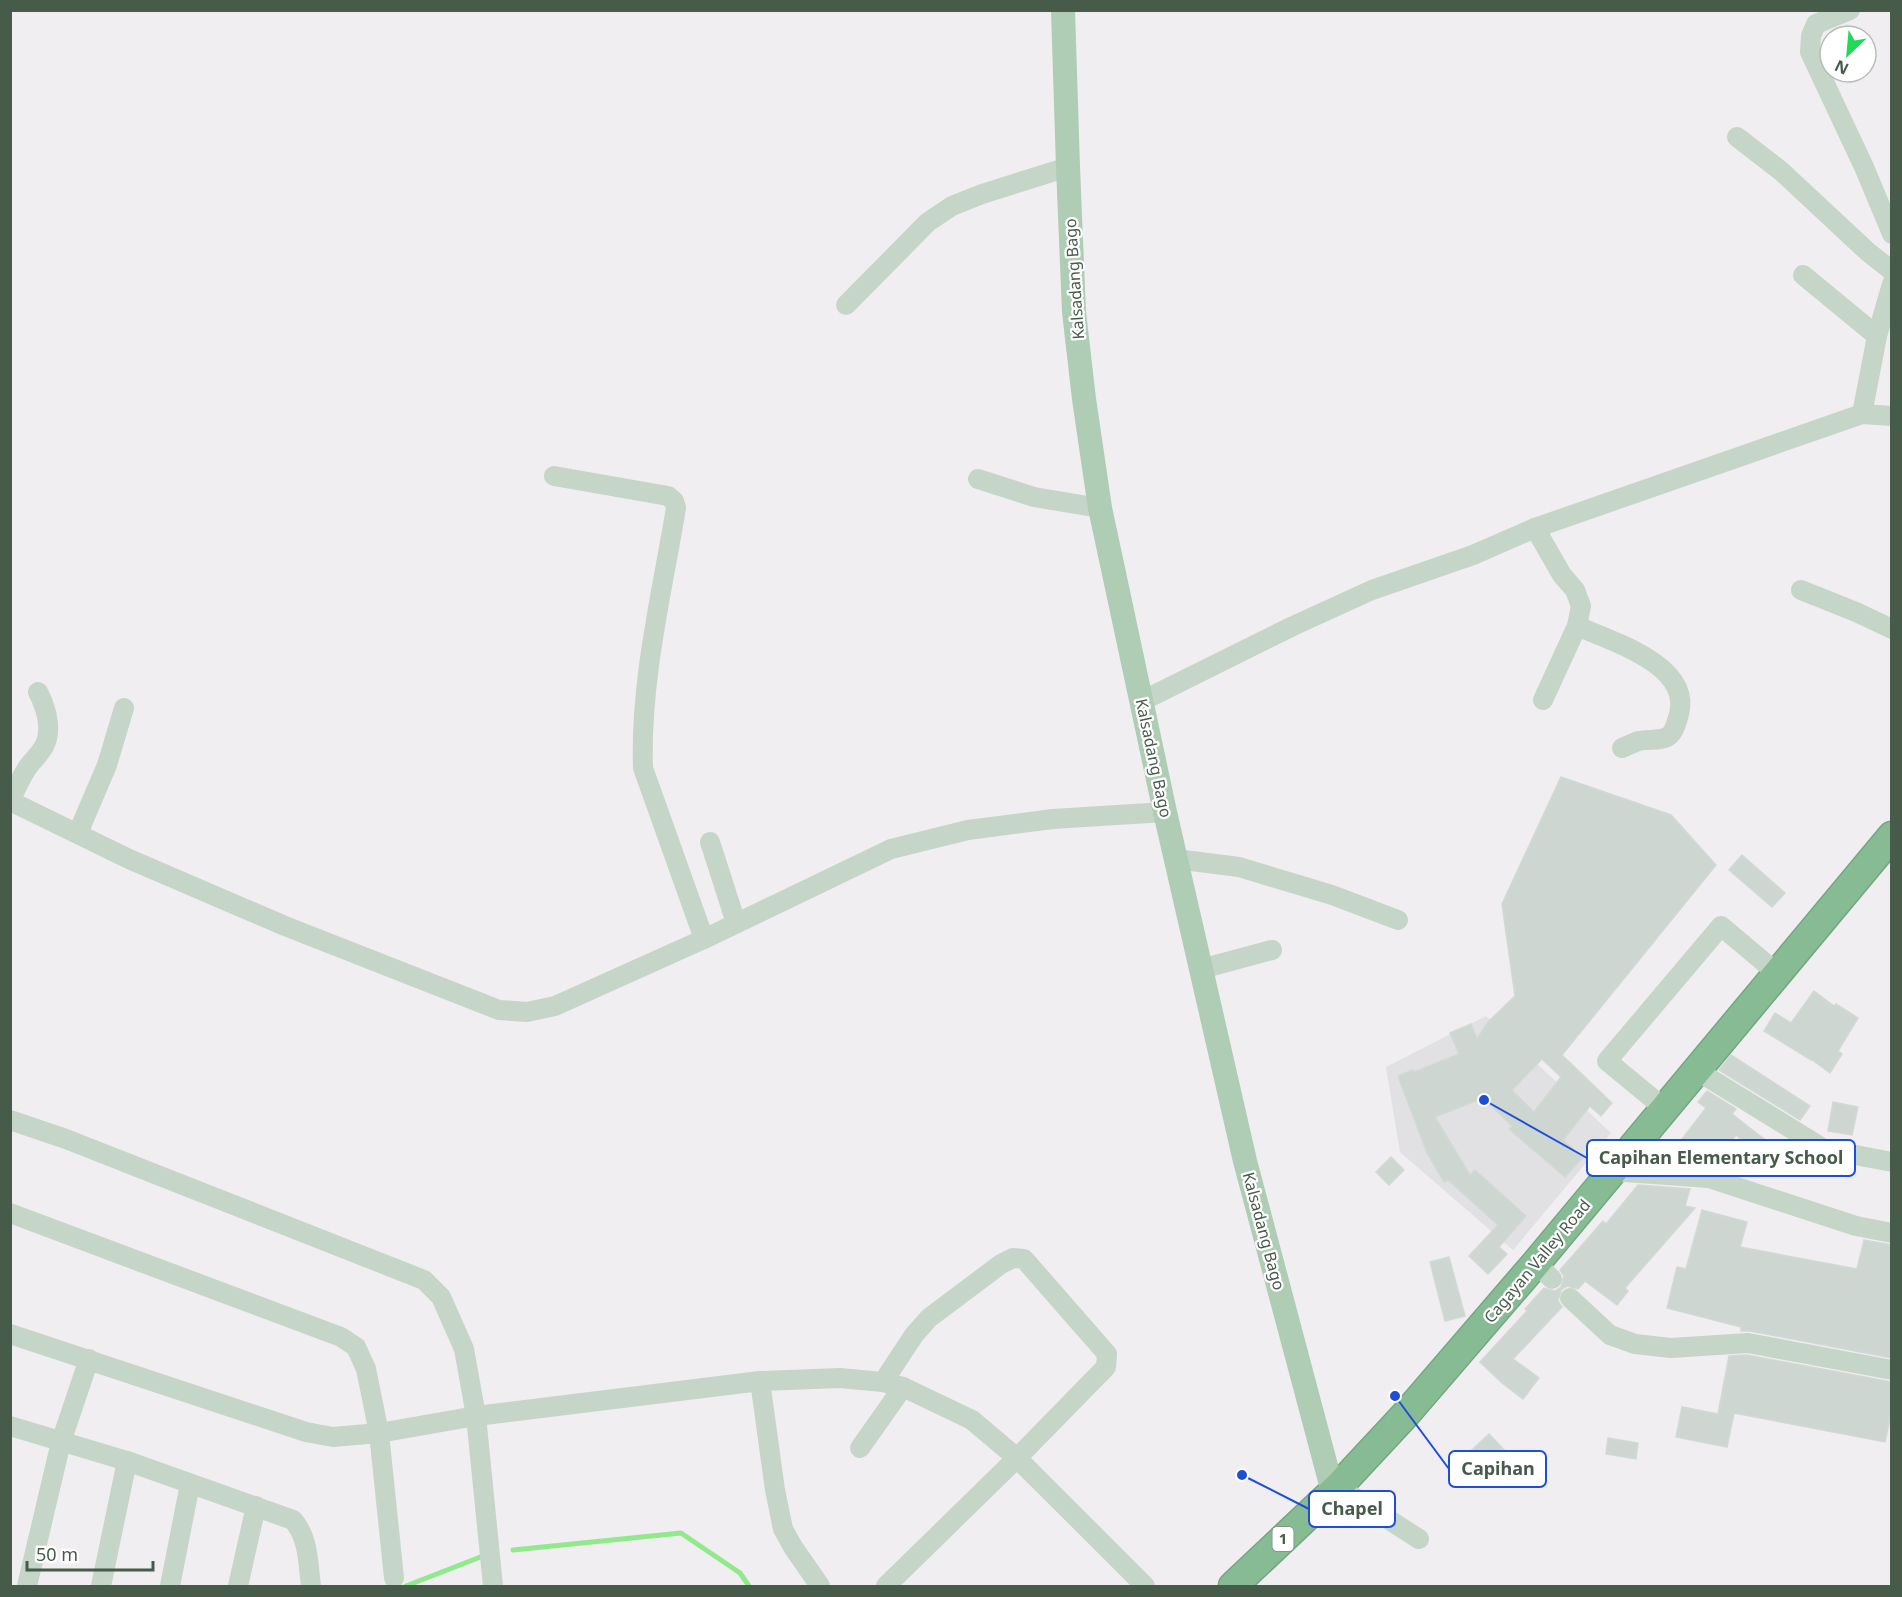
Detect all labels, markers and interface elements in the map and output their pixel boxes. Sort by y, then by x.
north arrow [1818,24,1878,84]
text: N [1831,55,1852,80]
street label: Kalsadang Bago [1059,218,1089,340]
street label: Kalsadang Bago [1131,696,1177,820]
callout: Capihan Elementary School [1587,1140,1855,1176]
text: Capihan Elementary School [1599,1145,1843,1169]
street label: Kalsadang Bago [1238,1170,1290,1292]
street label: Cagayan Valley Road [1479,1195,1595,1327]
callout: Capihan [1449,1451,1546,1487]
text: Capihan [1461,1456,1535,1480]
callout: Chapel [1309,1491,1395,1527]
text: Chapel [1321,1496,1383,1520]
road number: 1 [1272,1527,1294,1551]
scale bar [27,1534,153,1572]
text: 50 m [36,1542,78,1566]

